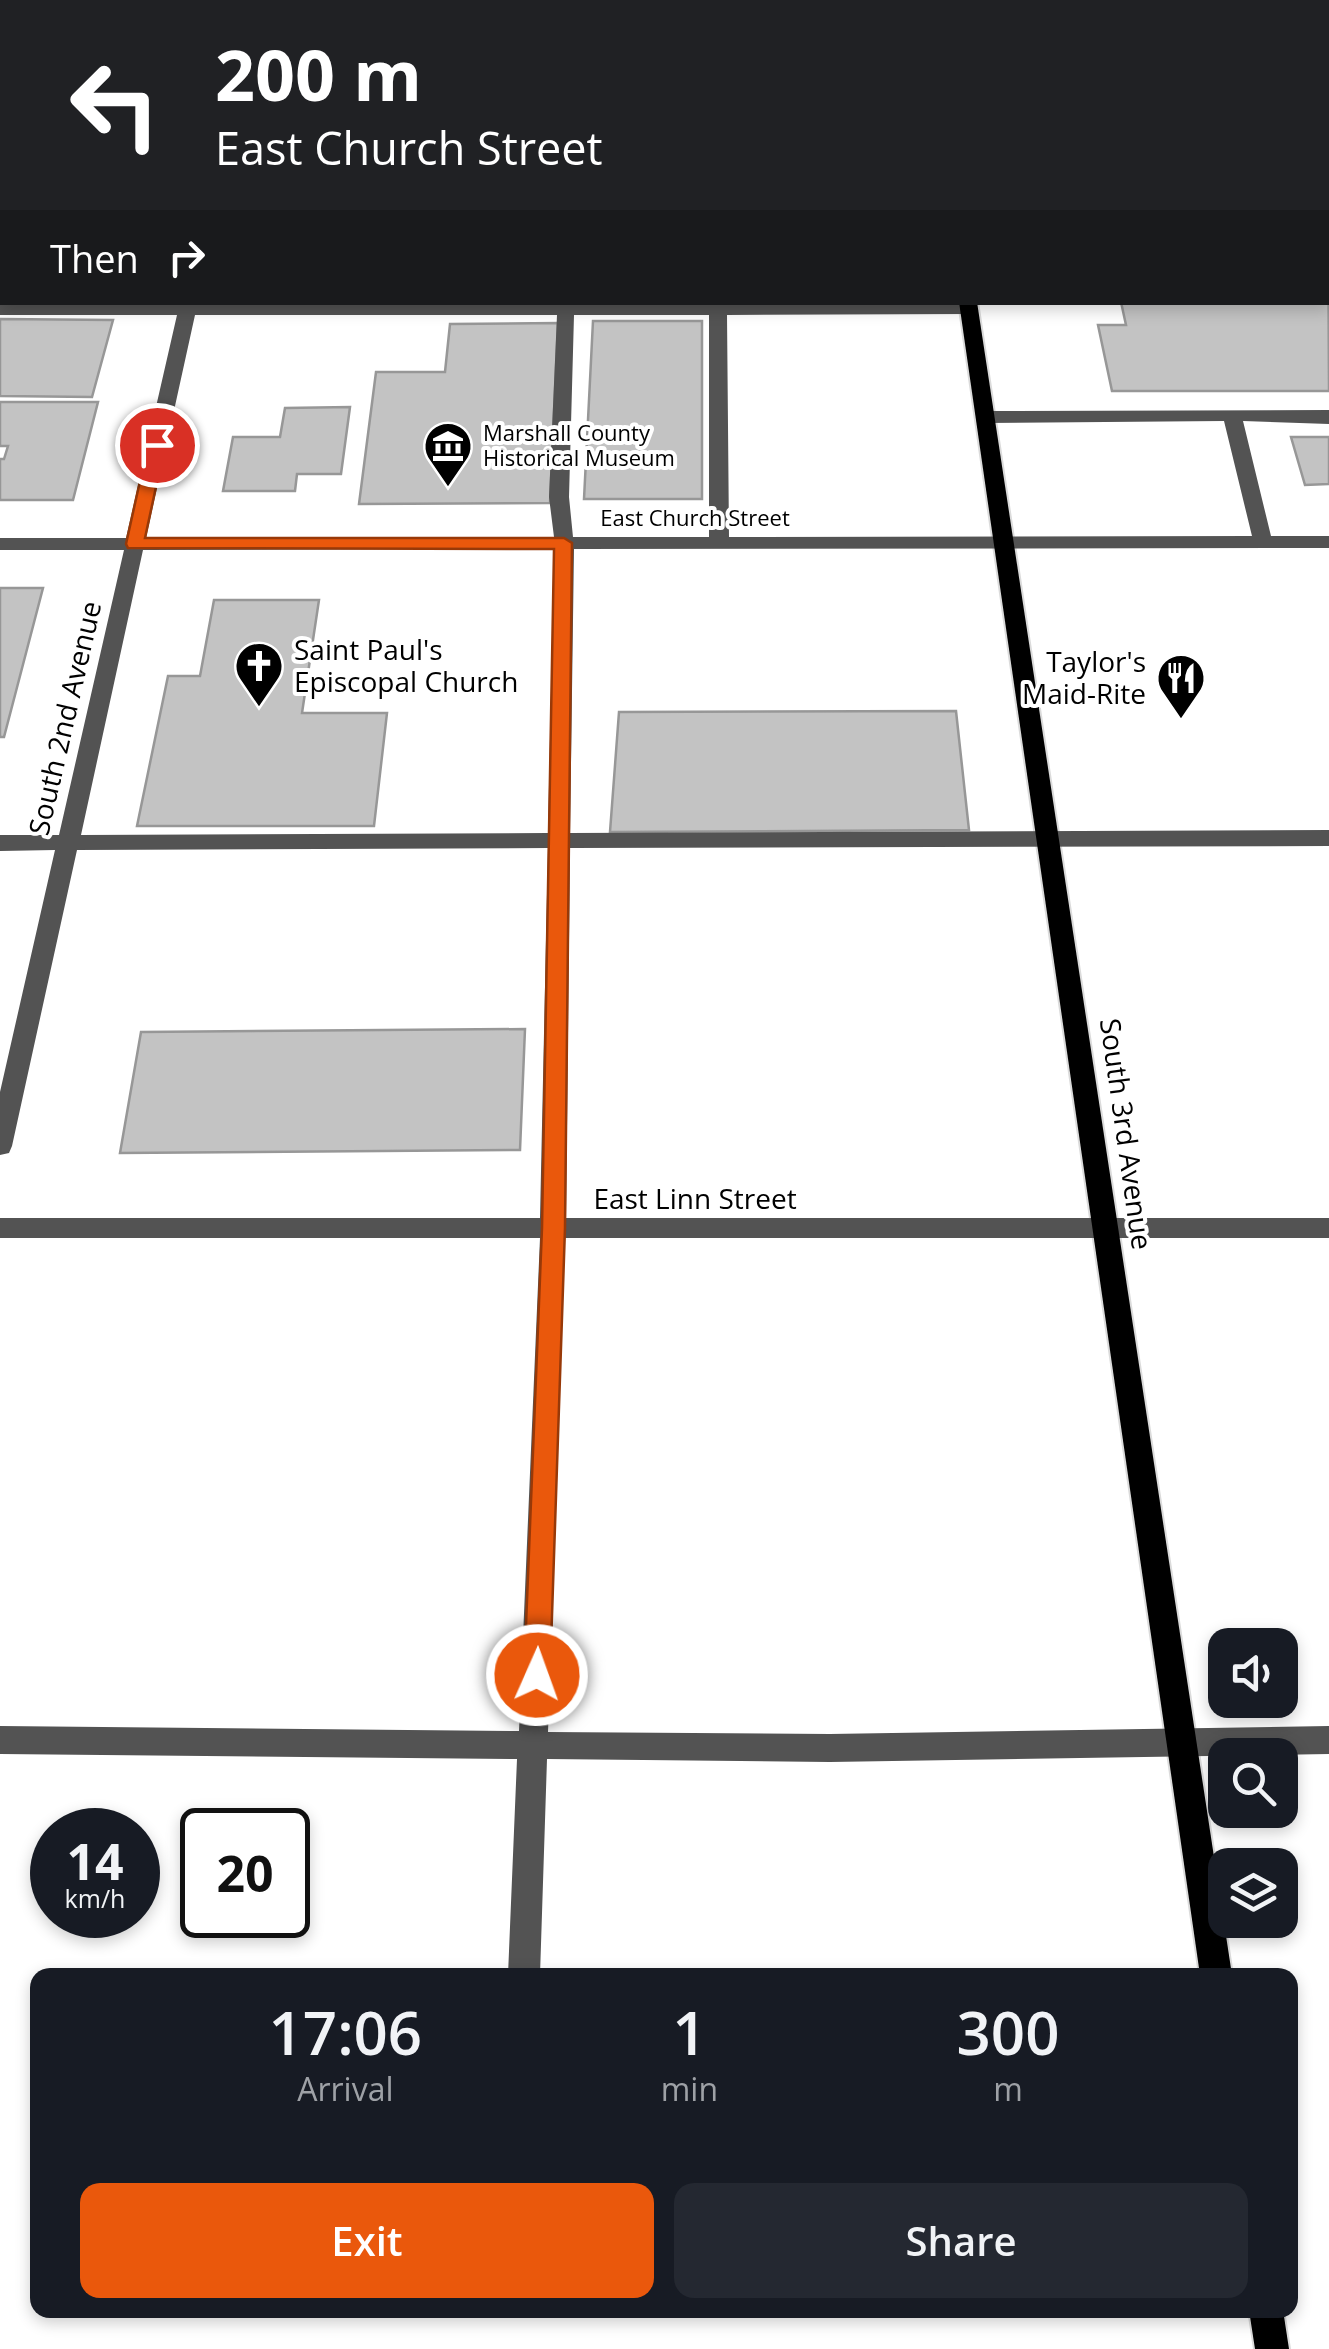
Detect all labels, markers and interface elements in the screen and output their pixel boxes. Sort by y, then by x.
text: 200 m [215,26,422,122]
icon: left [50,40,180,170]
text: East Church Street [215,117,603,178]
icon: right [159,230,214,285]
text: Then [50,232,139,284]
pin [115,403,200,488]
place label: Marshall County Historical Museum [483,417,675,472]
icon: arrive [130,418,185,473]
museum icon: Marshall County Historical Museum [422,420,474,488]
street label: East Church Street [600,502,790,532]
street label: South 2nd Avenue [19,597,109,838]
place label: Saint Paul's Episcopal Church [294,630,518,700]
church icon: Saint Paul's Episcopal Church [233,640,285,708]
place label: Taylor's Maid-Rite [1022,642,1146,712]
restaurant icon: Taylor's Maid-Rite [1155,652,1207,720]
street label: South 3rd Avenue [1092,1016,1162,1252]
street label: East Linn Street [593,1179,797,1217]
position arrow [485,1623,589,1727]
map controls [1208,1628,1298,1938]
button: sound [1208,1628,1298,1718]
button: search [1208,1738,1298,1828]
speed limit sign: 20 [180,1808,310,1938]
text: 14 [66,1827,124,1895]
button: layers [1208,1848,1298,1938]
text: km/h [65,1881,125,1915]
text: 17:06 [269,1991,422,2073]
text: 1 [672,1991,707,2073]
text: 300 [957,1991,1059,2073]
text: Arrival [297,2067,394,2110]
text: min [661,2067,718,2110]
text: m [993,2067,1023,2110]
button: Exit [80,2183,654,2298]
button: Share [674,2183,1248,2298]

